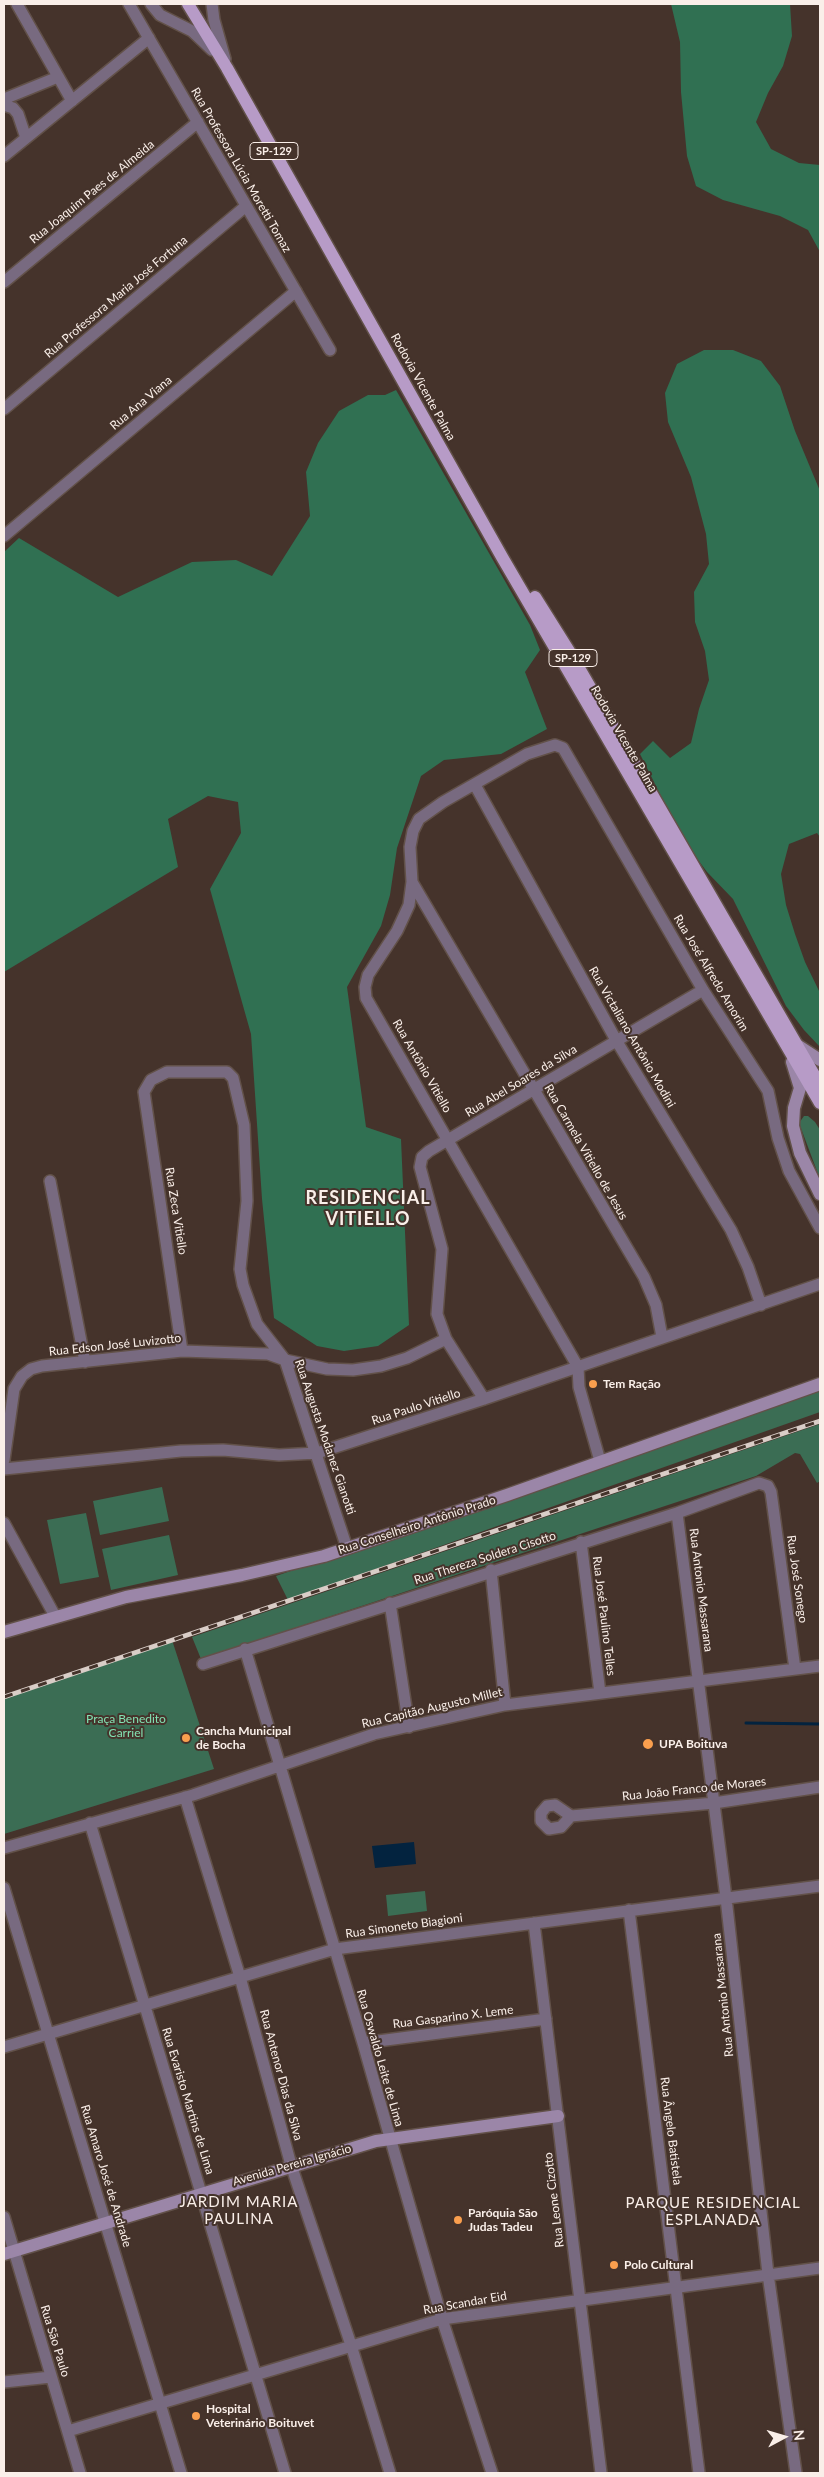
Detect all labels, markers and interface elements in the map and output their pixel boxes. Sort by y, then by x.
street label: Rua Professora Lúcia Moretti Tomaz [188,85,294,255]
street label: Rua Joaquim Paes de Almeida [27,137,157,247]
road number: SP-129 [250,142,298,160]
street label: Rua Professora Maria José Fortuna [42,233,190,361]
street label: Rodovia Vicente Palma [388,331,458,443]
street label: Rua Ana Viana [107,373,175,433]
road number: SP-129 [549,650,597,666]
street label: Rodovia Vicente Palma [588,683,660,795]
street label: Rua José Alfredo Amorim [670,912,752,1034]
street label: Rua Victaliano Antônio Modini [586,964,678,1110]
street label: Rua Antônio Vitiello [389,1017,455,1115]
street label: Rua Abel Soares da Silva [462,1042,580,1120]
street label: Rua Carmela Vitiello de Jesus [541,1082,631,1222]
street label: Rua Zeca Vitiello [162,1166,190,1256]
district label: RESIDENCIAL VITIELLO [304,1187,432,1230]
street label: Rua Edson José Luvizotto [48,1331,182,1359]
street label: Rua Augusta Modanez Gianotti [292,1357,358,1517]
place label: Tem Ração [603,1377,661,1391]
marker: Tem Ração [587,1378,599,1390]
street label: Rua Paulo Vitiello [370,1386,462,1428]
street label: Rua Conselheiro Antônio Prado [336,1493,498,1557]
street label: Rua Antonio Massarana [686,1527,716,1653]
street label: Rua Thereza Soldera Cisotto [412,1528,558,1588]
street label: Rua José Sonego [784,1534,810,1624]
street label: Rua José Paulino Telles [590,1555,618,1677]
street label: Rua Capitão Augusto Millet [360,1685,504,1731]
park label: Praça Benedito Carriel [86,1712,166,1740]
place label: Cancha Municipal de Bocha [196,1724,291,1752]
marker: Cancha Municipal de Bocha [180,1732,192,1744]
marker: UPA Boituva [641,1737,655,1751]
place label: UPA Boituva [659,1737,727,1751]
street label: Rua João Franco de Moraes [621,1774,767,1804]
street label: Rua Simoneto Biagioni [345,1911,463,1941]
street label: Rua Antonio Massarana [709,1932,737,2058]
street label: Rua Oswaldo Leite de Lima [353,1988,407,2128]
street label: Rua Gasparino X. Leme [392,2002,514,2032]
street label: Rua Antenor Dias da Silva [257,2008,305,2142]
street label: Rua Evaristo Martins de Lima [159,2026,217,2176]
street label: Rua Ângelo Batistela [657,2076,685,2186]
street label: Rua Amaro José de Andrade [77,2103,135,2249]
street label: Avenida Pereira Ignácio [231,2141,353,2189]
street label: Rua Leone Cizotto [541,2152,567,2248]
district label: JARDIM MARIA PAULINA [178,2193,300,2228]
district label: PARQUE RESIDENCIAL ESPLANADA [623,2194,803,2229]
place label: Paróquia São Judas Tadeu [468,2206,538,2234]
marker: Paróquia São Judas Tadeu [452,2214,464,2226]
place label: Polo Cultural [624,2258,693,2272]
marker: Polo Cultural [608,2259,620,2271]
street label: Rua Scandar Eid [422,2289,508,2317]
street label: Rua São Paulo [37,2303,73,2379]
place label: Hospital Veterinário Boituvet [206,2402,314,2430]
marker: Hospital Veterinário Boituvet [190,2410,202,2422]
north arrow [759,2412,809,2462]
text: N [790,2429,808,2442]

